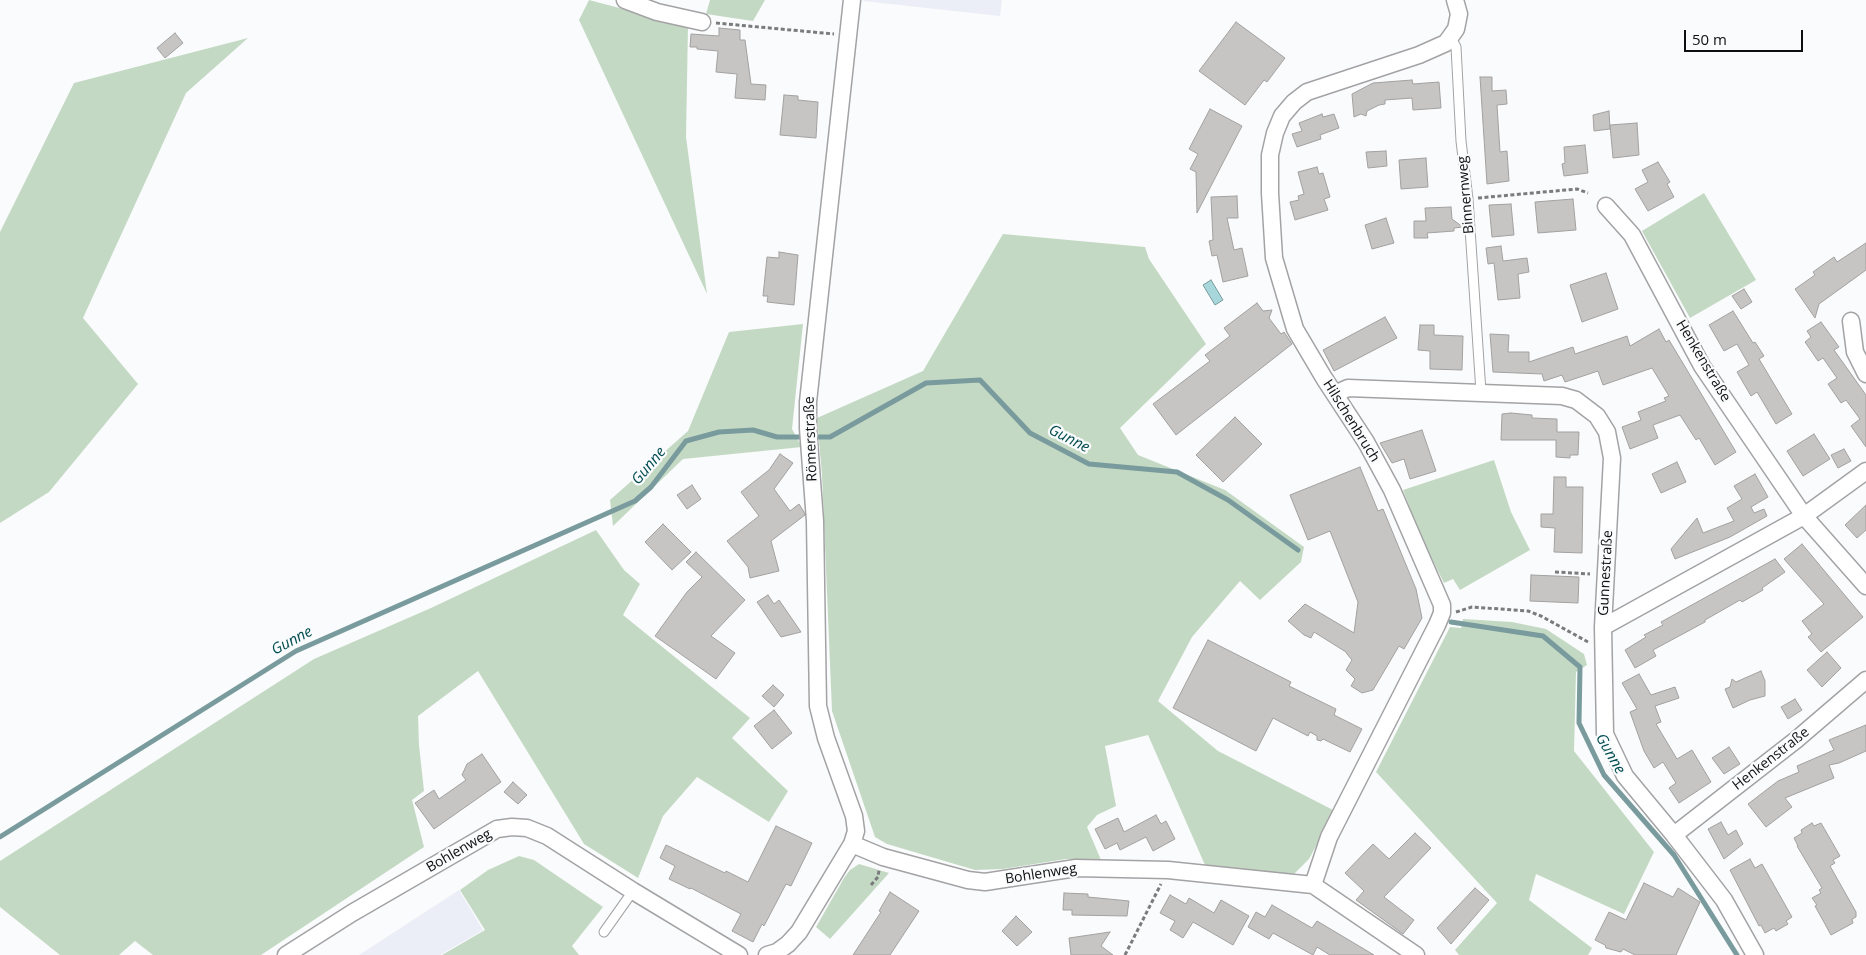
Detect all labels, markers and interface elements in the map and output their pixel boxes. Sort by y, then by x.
scale bar [1686,20,1805,52]
text: 50 m [1692,29,1727,49]
street label: Binnernweg [1454,155,1478,235]
street label: Henkenstraße [1672,317,1734,405]
street label: Hilschenbruch [1319,377,1383,465]
street label: Römerstraße [801,396,821,482]
water label: Gunne [1045,421,1093,457]
water label: Gunne [628,444,670,488]
street label: Gunnestraße [1595,530,1617,616]
water label: Gunne [269,623,315,659]
street label: Henkenstraße [1729,724,1813,794]
water label: Gunne [1591,731,1629,777]
street label: Bohlenweg [423,826,495,876]
street label: Bohlenweg [1004,860,1078,888]

